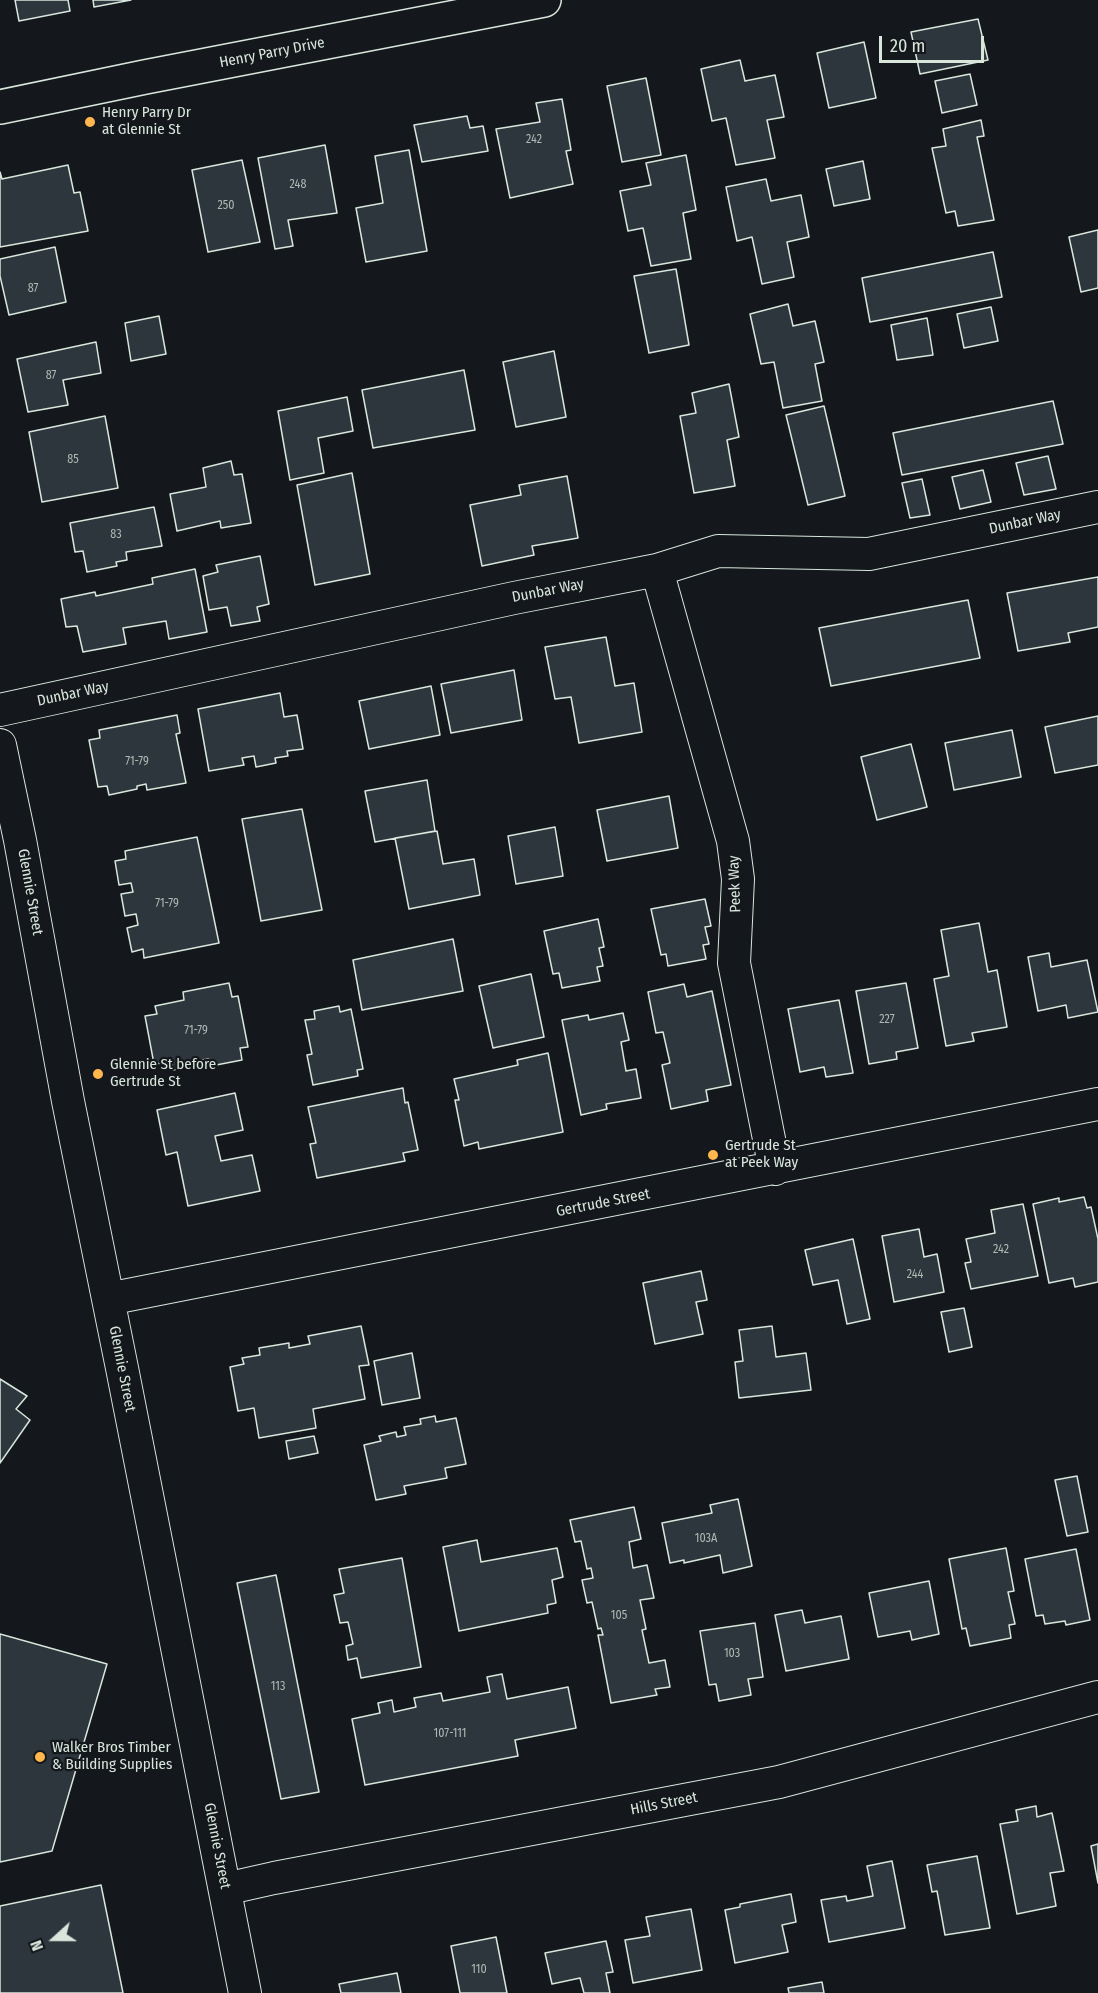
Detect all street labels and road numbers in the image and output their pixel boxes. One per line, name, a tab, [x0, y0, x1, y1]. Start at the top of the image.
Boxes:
street label: Henry Parry Drive	[218, 34, 326, 72]
street label: Dunbar Way	[987, 506, 1063, 538]
street label: Dunbar Way	[510, 575, 586, 607]
street label: Dunbar Way	[35, 678, 111, 710]
street label: Glennie Street	[14, 847, 46, 937]
street label: Peek Way	[725, 855, 745, 913]
street label: Gertrude Street	[555, 1185, 651, 1221]
street label: Glennie Street	[105, 1324, 139, 1414]
street label: Hills Street	[629, 1789, 699, 1819]
street label: Glennie Street	[200, 1801, 234, 1891]

